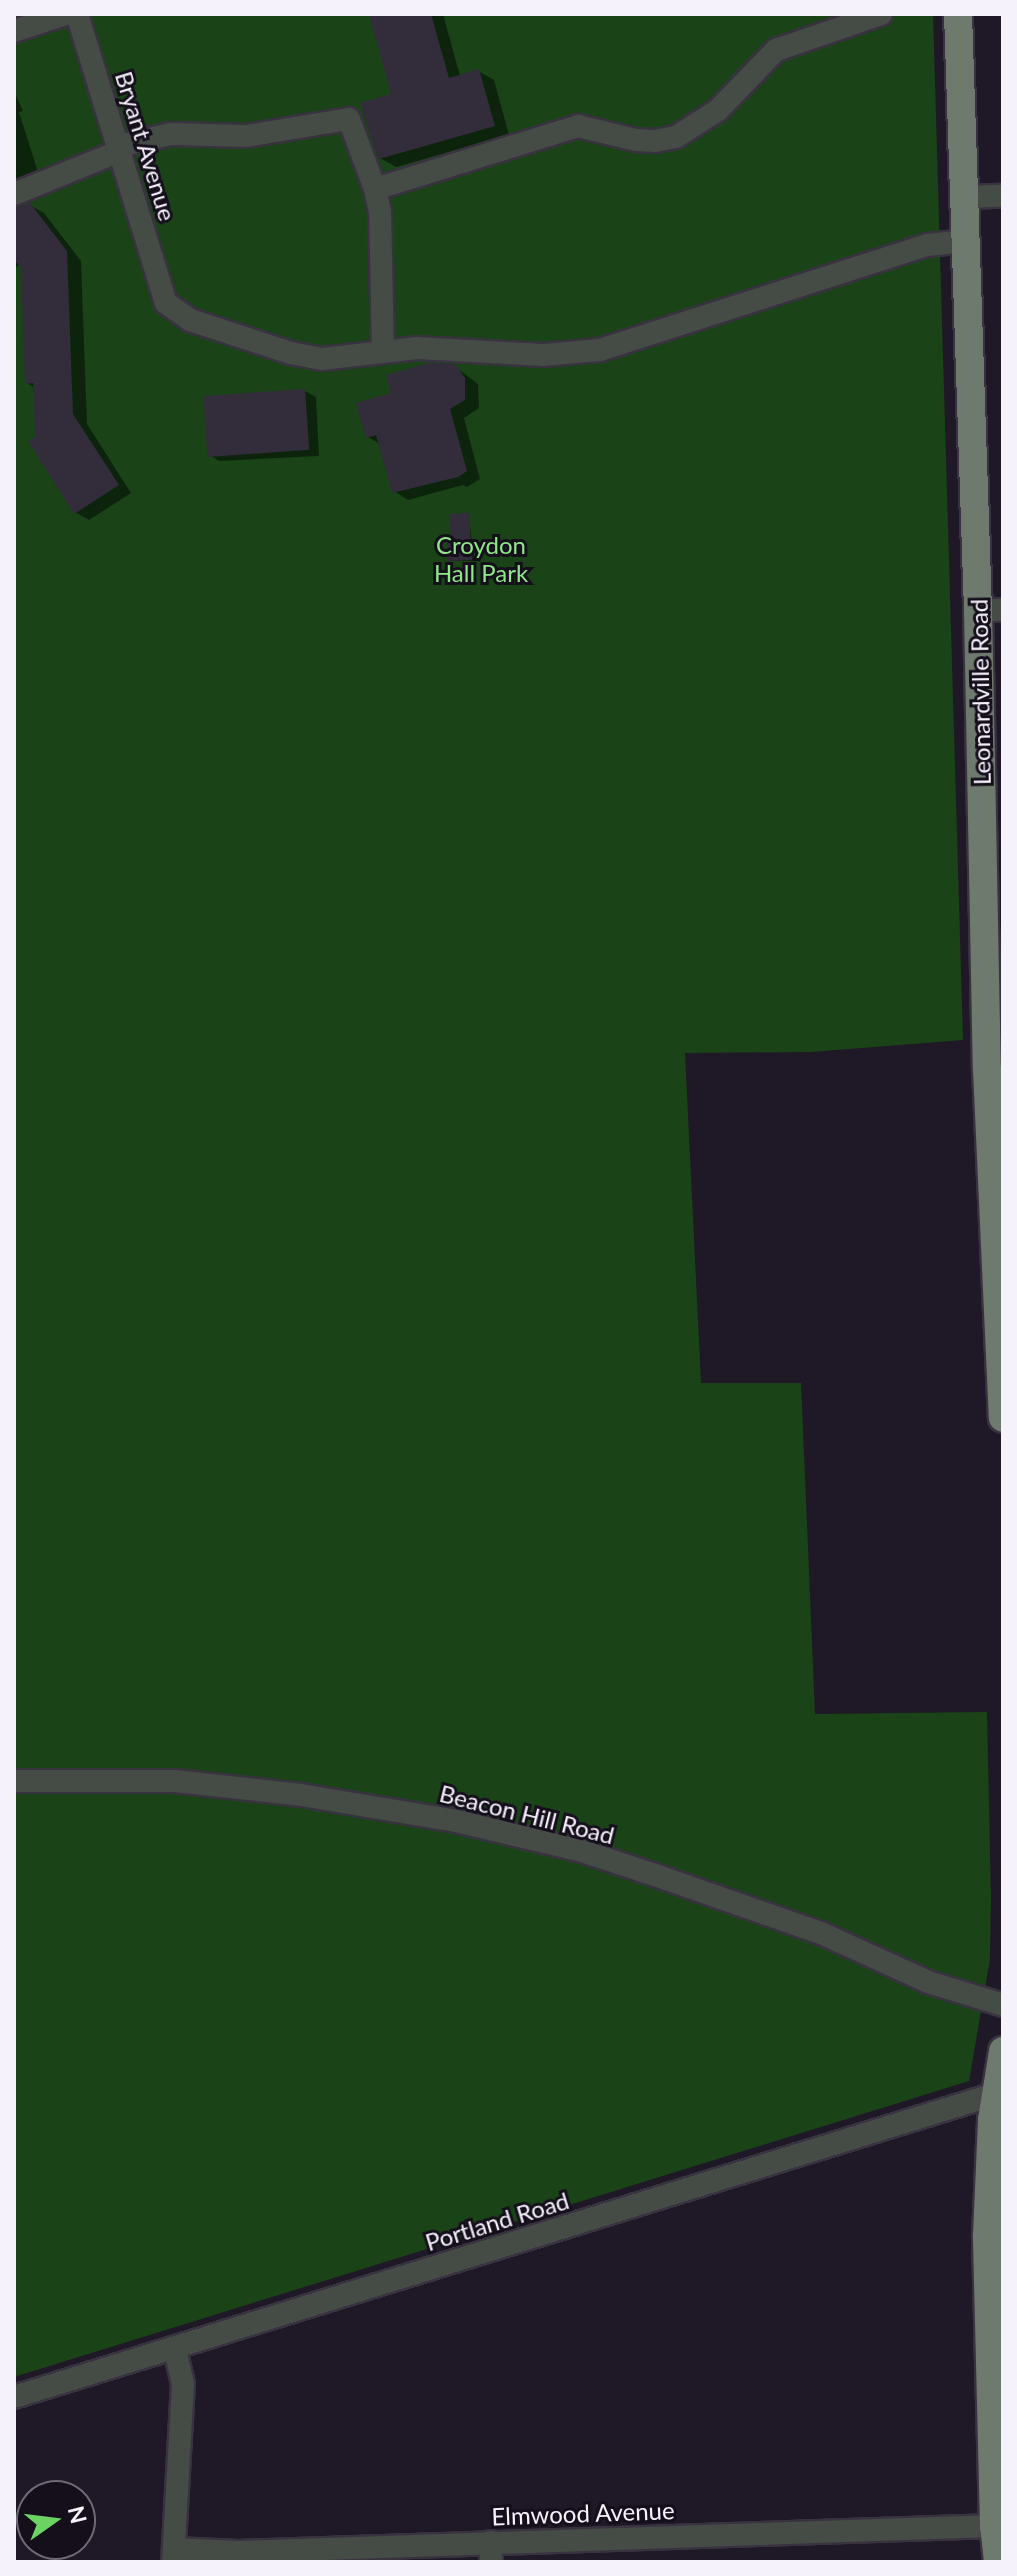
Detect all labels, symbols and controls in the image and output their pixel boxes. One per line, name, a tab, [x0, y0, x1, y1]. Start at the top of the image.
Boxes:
street label: Bryant Avenue	[110, 67, 182, 225]
park label: Croydon Hall Park	[434, 531, 528, 587]
street label: Leonardville Road	[964, 599, 996, 785]
street label: Beacon Hill Road	[437, 1778, 617, 1850]
street label: Portland Road	[422, 2186, 572, 2256]
north arrow	[16, 2480, 96, 2560]
street label: Elmwood Avenue	[491, 2495, 675, 2531]
text: N	[63, 2503, 93, 2526]

